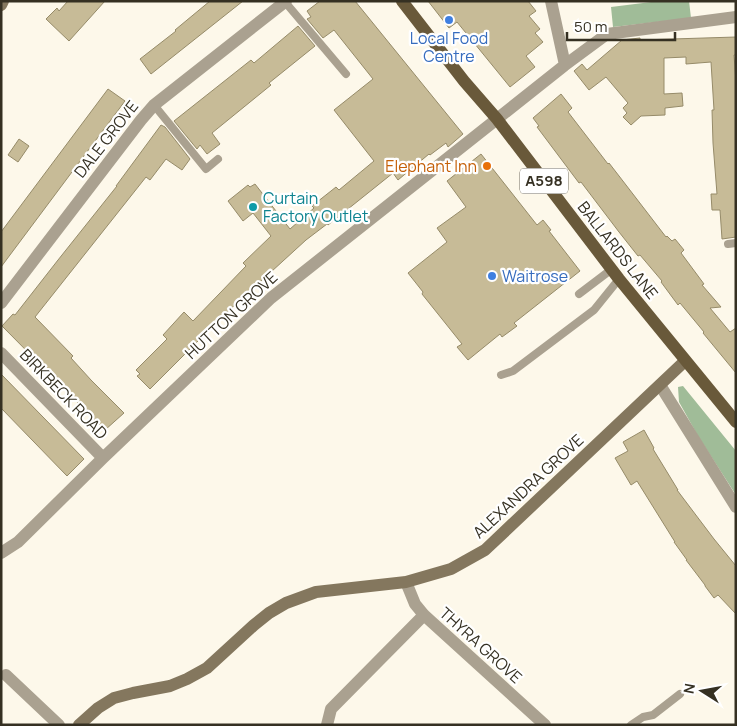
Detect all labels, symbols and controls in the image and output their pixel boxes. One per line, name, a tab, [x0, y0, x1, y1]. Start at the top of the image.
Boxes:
scale bar	[567, 10, 674, 42]
marker: Local Food Centre	[443, 14, 455, 26]
text: 50 m	[574, 16, 608, 37]
place label: Local Food Centre	[410, 27, 488, 67]
street label: DALE GROVE	[69, 96, 143, 182]
place label: Elephant Inn	[385, 155, 477, 177]
marker: Elephant Inn	[481, 160, 493, 172]
road number: A598	[520, 168, 568, 194]
place label: Curtain Factory Outlet	[263, 187, 368, 227]
street label: BALLARDS LANE	[573, 196, 663, 304]
marker: Curtain Factory Outlet	[247, 201, 259, 213]
place label: Waitrose	[502, 265, 568, 287]
street label: HUTTON GROVE	[180, 266, 282, 364]
marker: Waitrose	[486, 270, 498, 282]
street label: BIRKBECK ROAD	[15, 344, 113, 444]
street label: ALEXANDRA GROVE	[468, 429, 588, 543]
street label: THYRA GROVE	[435, 602, 527, 688]
north arrow	[677, 666, 727, 716]
text: N	[678, 682, 699, 695]

